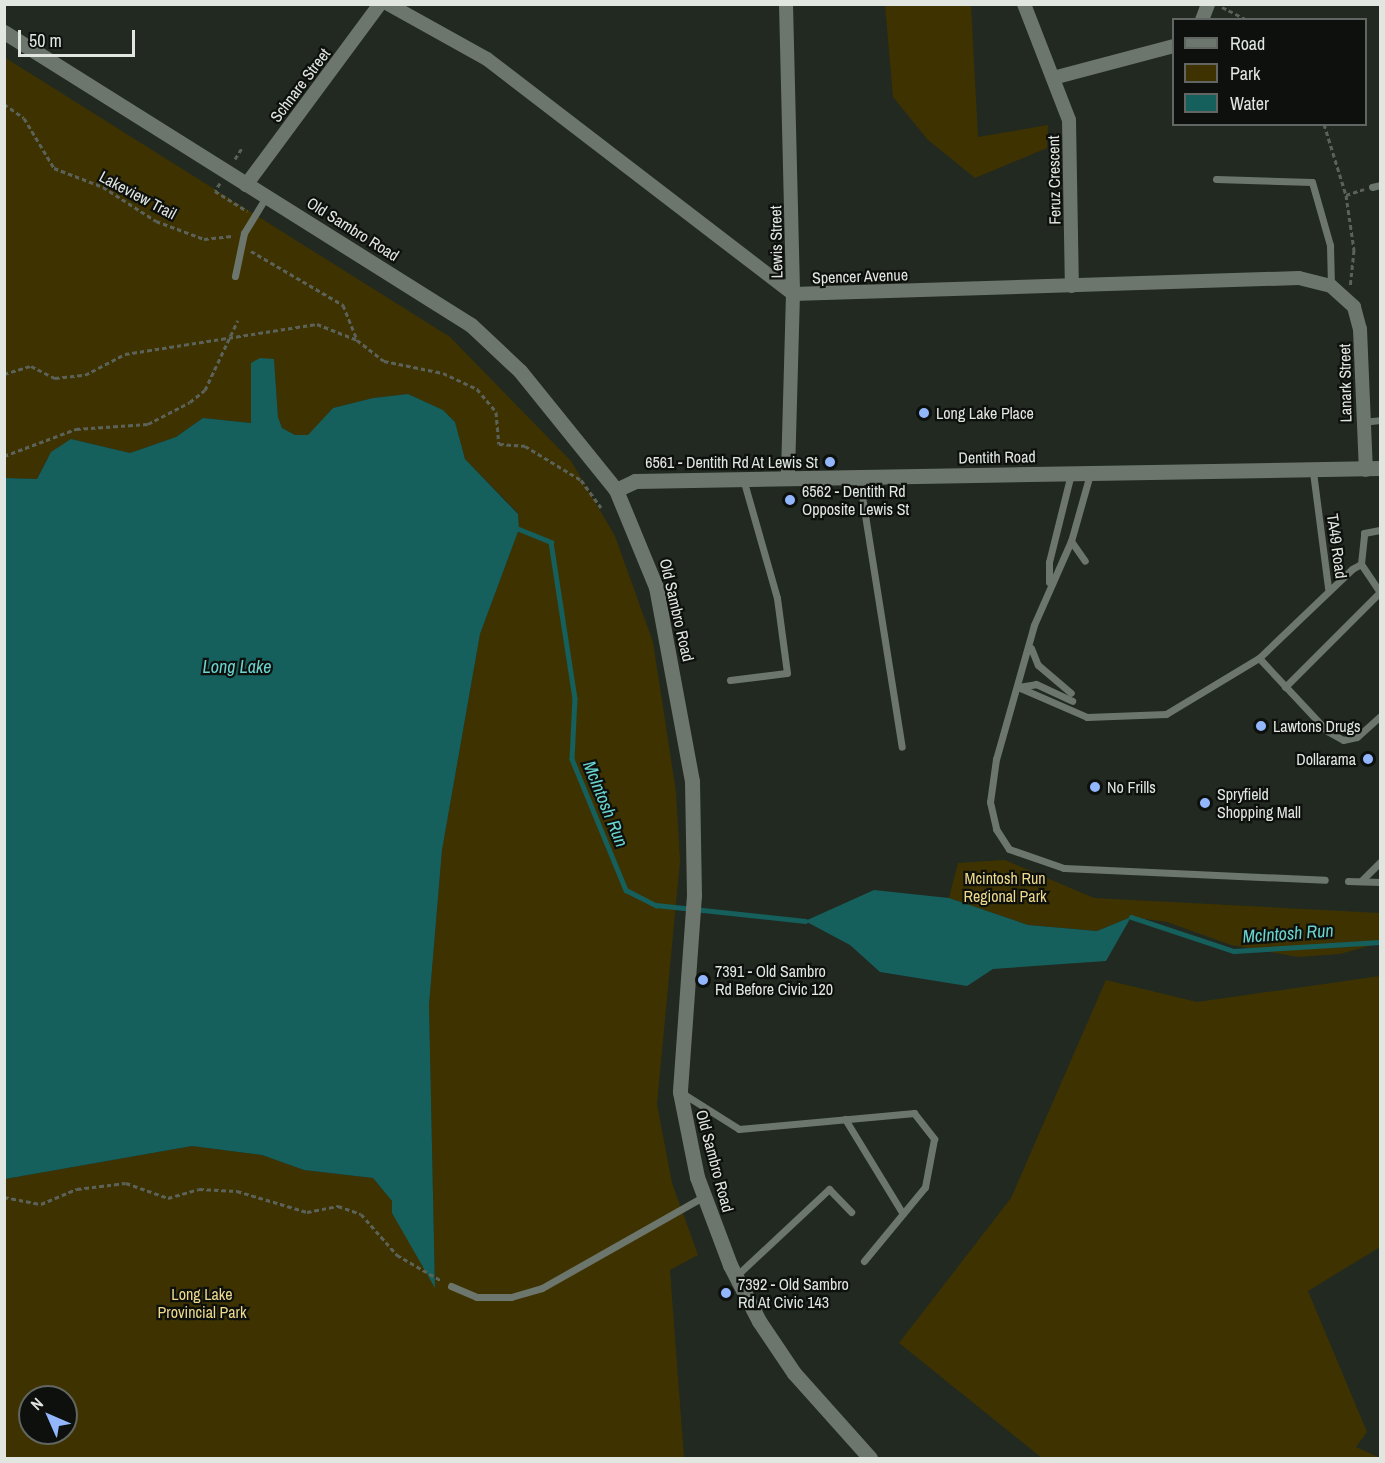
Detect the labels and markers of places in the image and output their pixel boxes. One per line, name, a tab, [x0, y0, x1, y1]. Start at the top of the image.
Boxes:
place label: Long Lake Place	[936, 403, 1034, 423]
marker: Long Lake Place	[917, 406, 931, 420]
place label: 6561 - Dentith Rd At Lewis St	[644, 452, 818, 472]
marker: 6561 - Dentith Rd At Lewis St	[823, 455, 837, 469]
place label: 6562 - Dentith Rd Opposite Lewis St	[802, 481, 909, 519]
marker: 6562 - Dentith Rd Opposite Lewis St	[783, 493, 797, 507]
place label: Lawtons Drugs	[1273, 716, 1361, 736]
marker: Lawtons Drugs	[1254, 719, 1268, 733]
place label: Dollarama	[1296, 749, 1356, 769]
marker: Dollarama	[1361, 752, 1375, 766]
place label: No Frills	[1107, 777, 1156, 797]
marker: No Frills	[1088, 780, 1102, 794]
place label: Spryfield Shopping Mall	[1217, 784, 1301, 822]
marker: Spryfield Shopping Mall	[1198, 796, 1212, 810]
place label: 7391 - Old Sambro Rd Before Civic 120	[715, 961, 833, 999]
marker: 7391 - Old Sambro Rd Before Civic 120	[696, 973, 710, 987]
place label: 7392 - Old Sambro Rd At Civic 143	[738, 1274, 849, 1312]
marker: 7392 - Old Sambro Rd At Civic 143	[719, 1286, 733, 1300]

